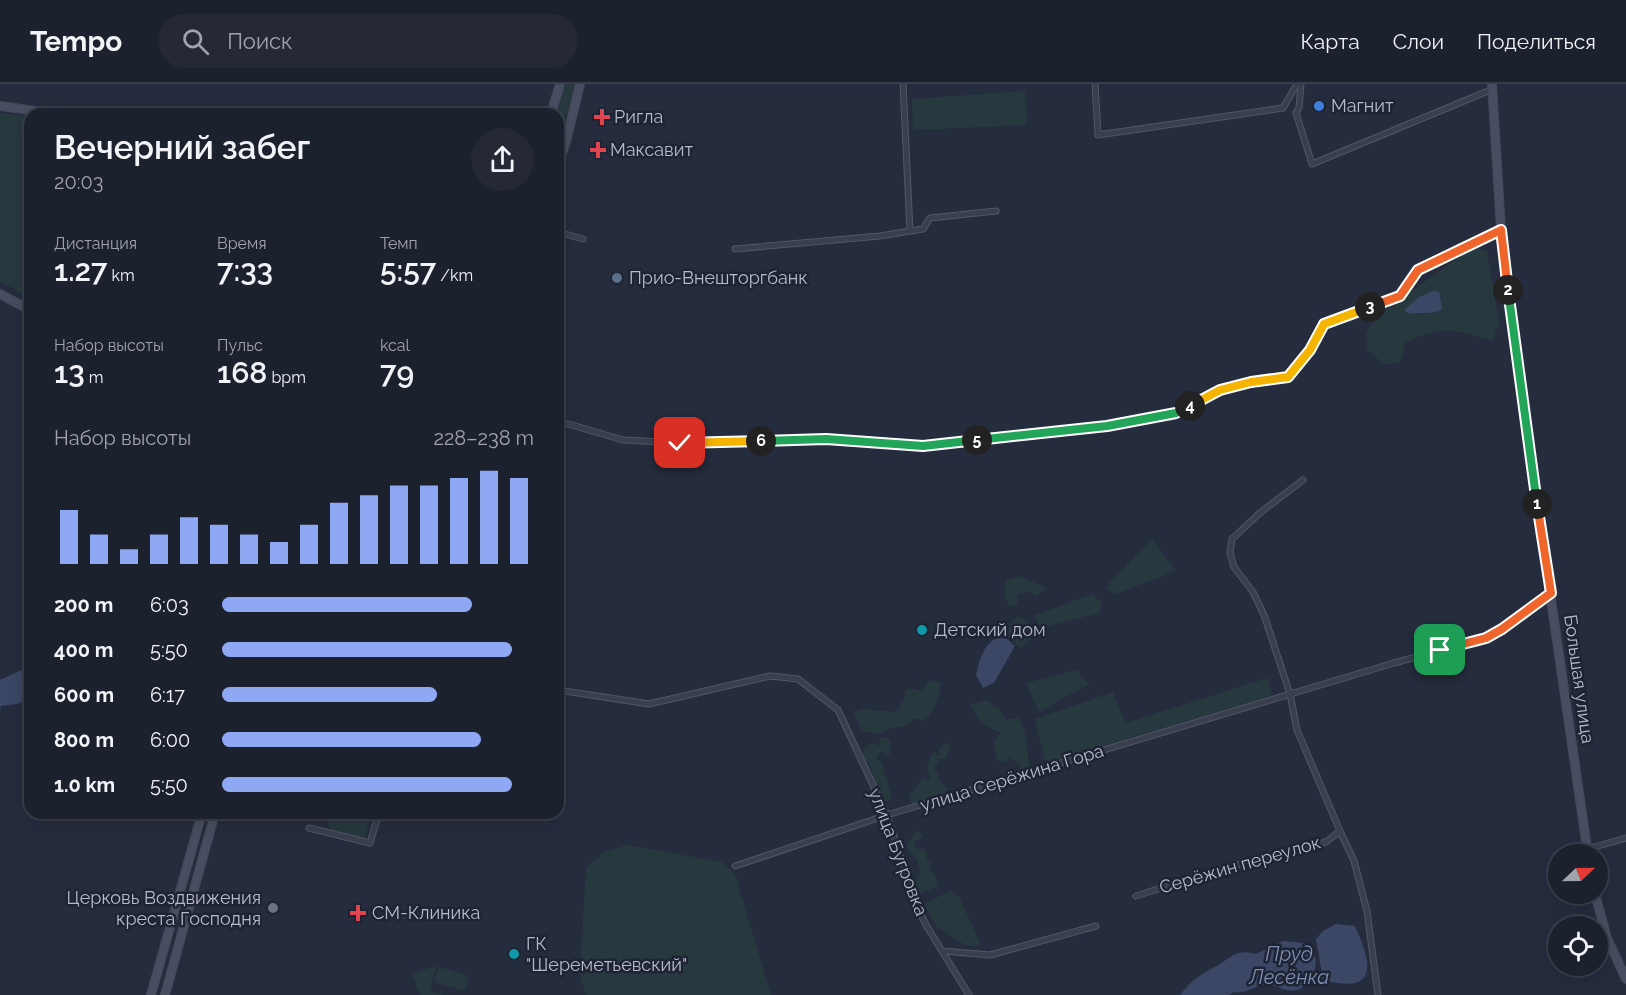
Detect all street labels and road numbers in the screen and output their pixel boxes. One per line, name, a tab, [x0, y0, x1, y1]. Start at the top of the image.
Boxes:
street label: Большая улица	[1560, 613, 1599, 745]
street label: улица Серёжина Гора	[918, 740, 1106, 815]
street label: улица Бугровка	[864, 785, 932, 919]
street label: Серёжин переулок	[1157, 831, 1323, 898]

